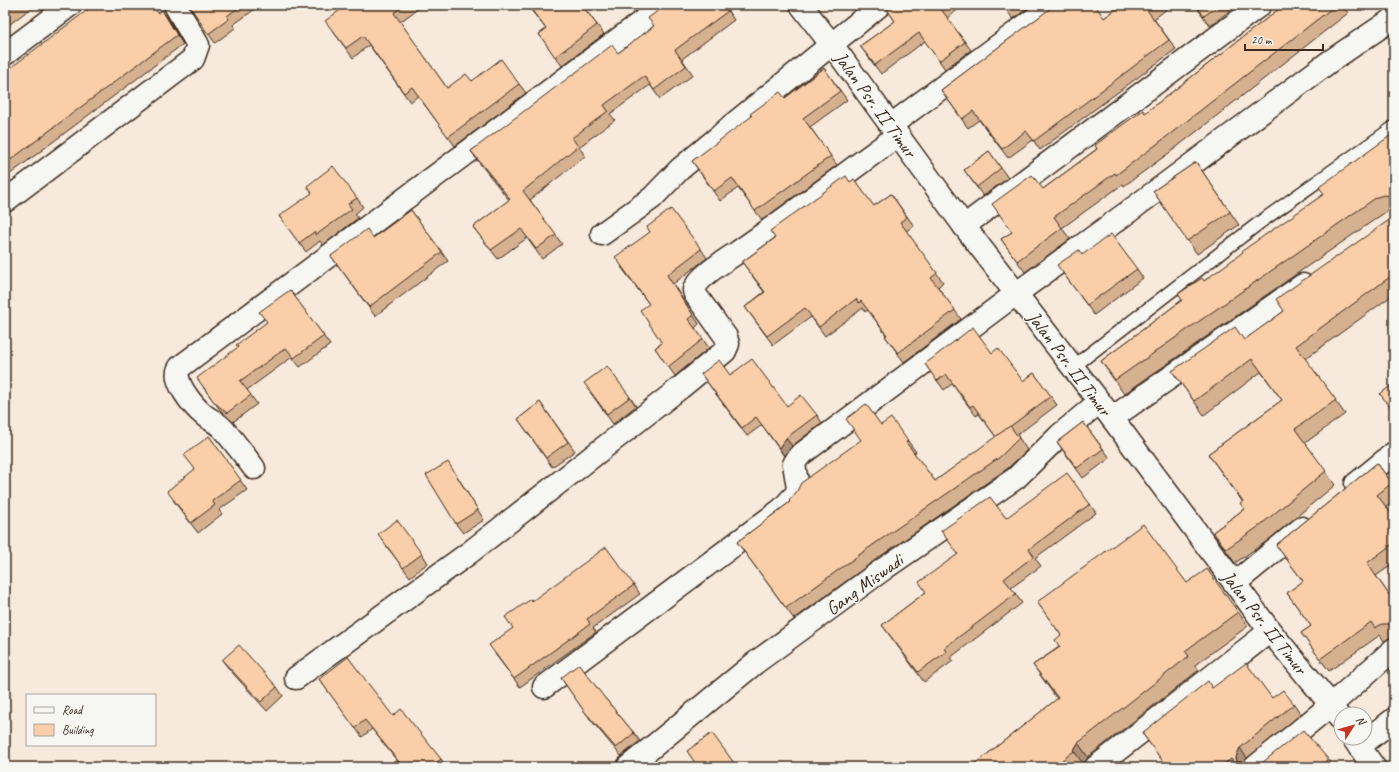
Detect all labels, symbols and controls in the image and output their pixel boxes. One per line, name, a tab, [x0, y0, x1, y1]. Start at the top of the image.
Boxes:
scale bar	[1245, 26, 1323, 52]
text: 20 m	[1251, 32, 1273, 48]
street label: Jalan Psr. II Timur	[828, 46, 922, 163]
street label: Jalan Psr. II Timur	[1021, 306, 1117, 422]
street label: Gang Miswadi	[821, 547, 910, 621]
street label: Jalan Psr. II Timur	[1216, 565, 1313, 680]
legend	[26, 694, 156, 746]
text: Road	[62, 702, 84, 718]
north arrow	[1333, 706, 1373, 746]
text: N	[1353, 713, 1370, 729]
text: Building	[62, 722, 94, 738]

